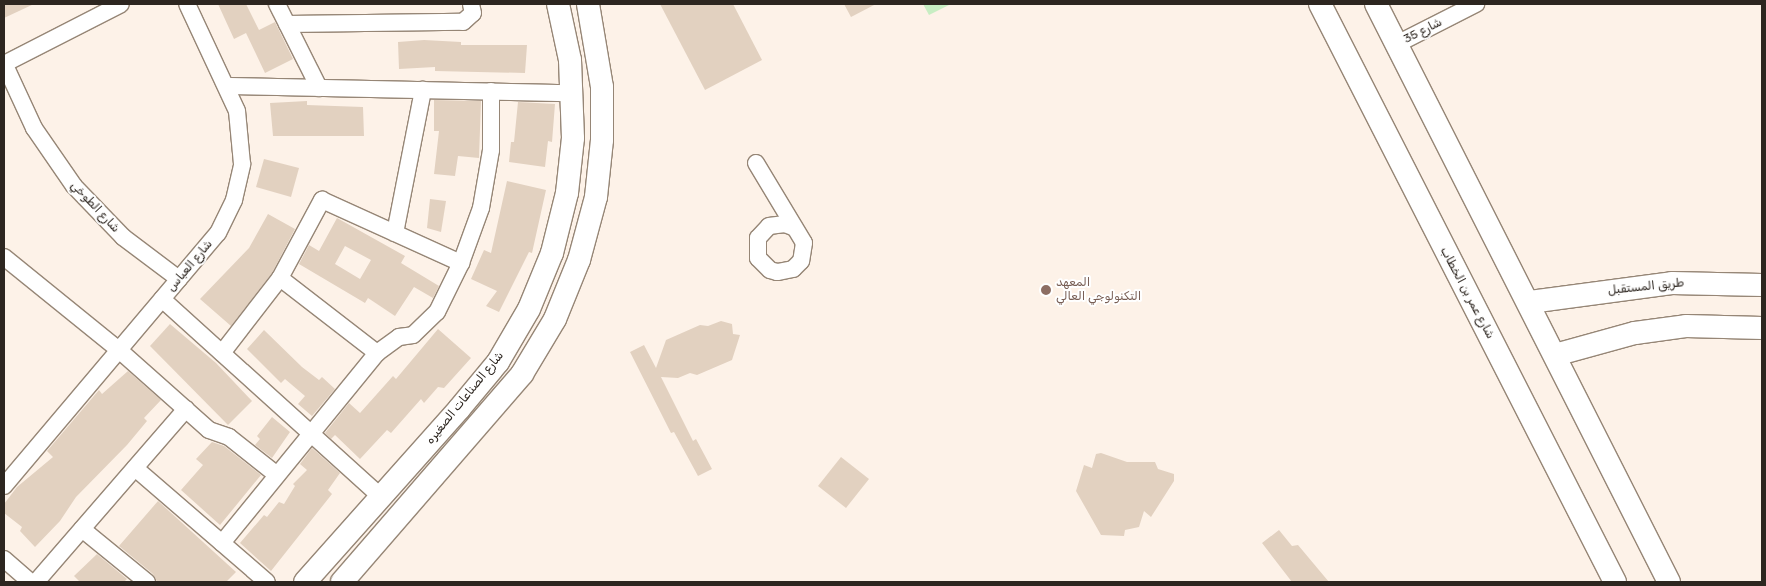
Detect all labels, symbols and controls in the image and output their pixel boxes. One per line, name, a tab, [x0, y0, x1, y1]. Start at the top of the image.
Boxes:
street label: شارع 35	[1401, 15, 1445, 47]
street label: شارع الطوخي	[68, 178, 122, 236]
street label: شارع العباس	[164, 237, 216, 295]
street label: شارع عمر بن الخطاب	[1437, 245, 1497, 341]
place label: المعهد التكنولوجي العالي	[1056, 276, 1141, 304]
street label: طريق المستقبل	[1607, 276, 1685, 298]
marker: المعهد التكنولوجي العالي	[1040, 284, 1052, 296]
street label: شارع الصناعات الصغيره	[423, 349, 507, 447]

